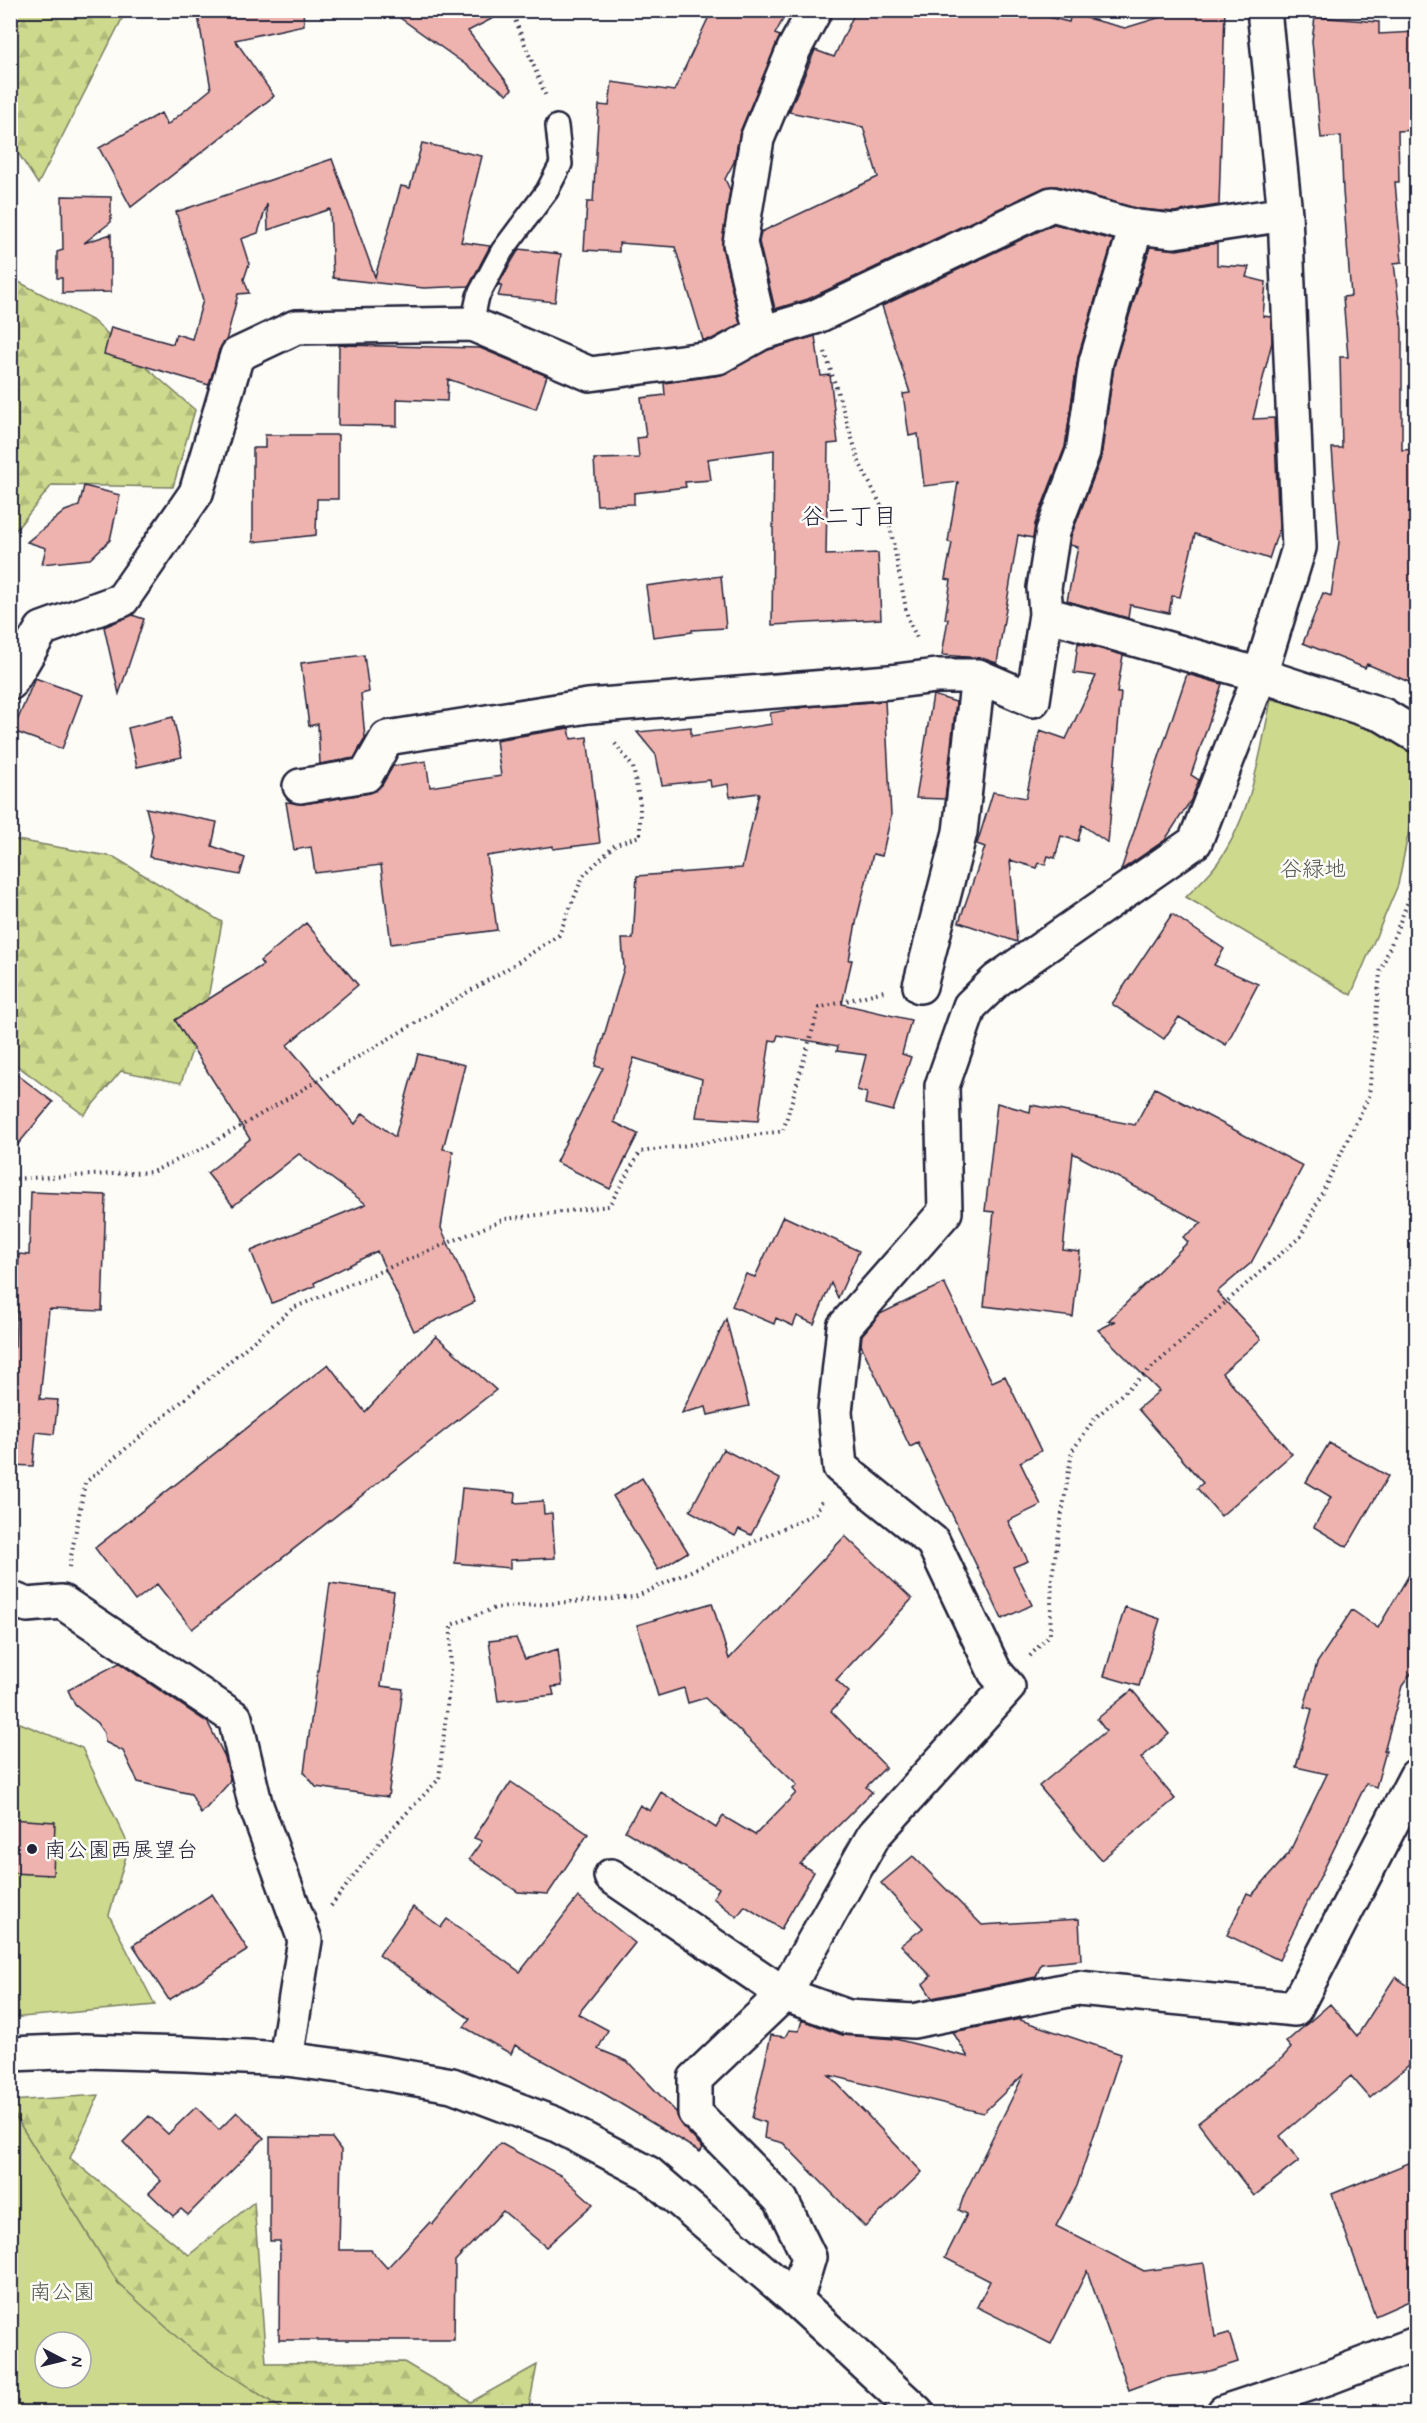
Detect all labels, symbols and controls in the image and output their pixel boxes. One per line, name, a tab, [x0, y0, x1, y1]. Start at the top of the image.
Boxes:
district label: 谷二丁目	[801, 502, 897, 533]
park label: 谷緑地	[1280, 856, 1346, 884]
place label: 南公園西展望台	[44, 1837, 198, 1865]
marker: 南公園西展望台	[25, 1842, 39, 1856]
park label: 南公園	[29, 2279, 95, 2307]
north arrow	[33, 2330, 93, 2390]
text: N	[65, 2355, 87, 2368]

